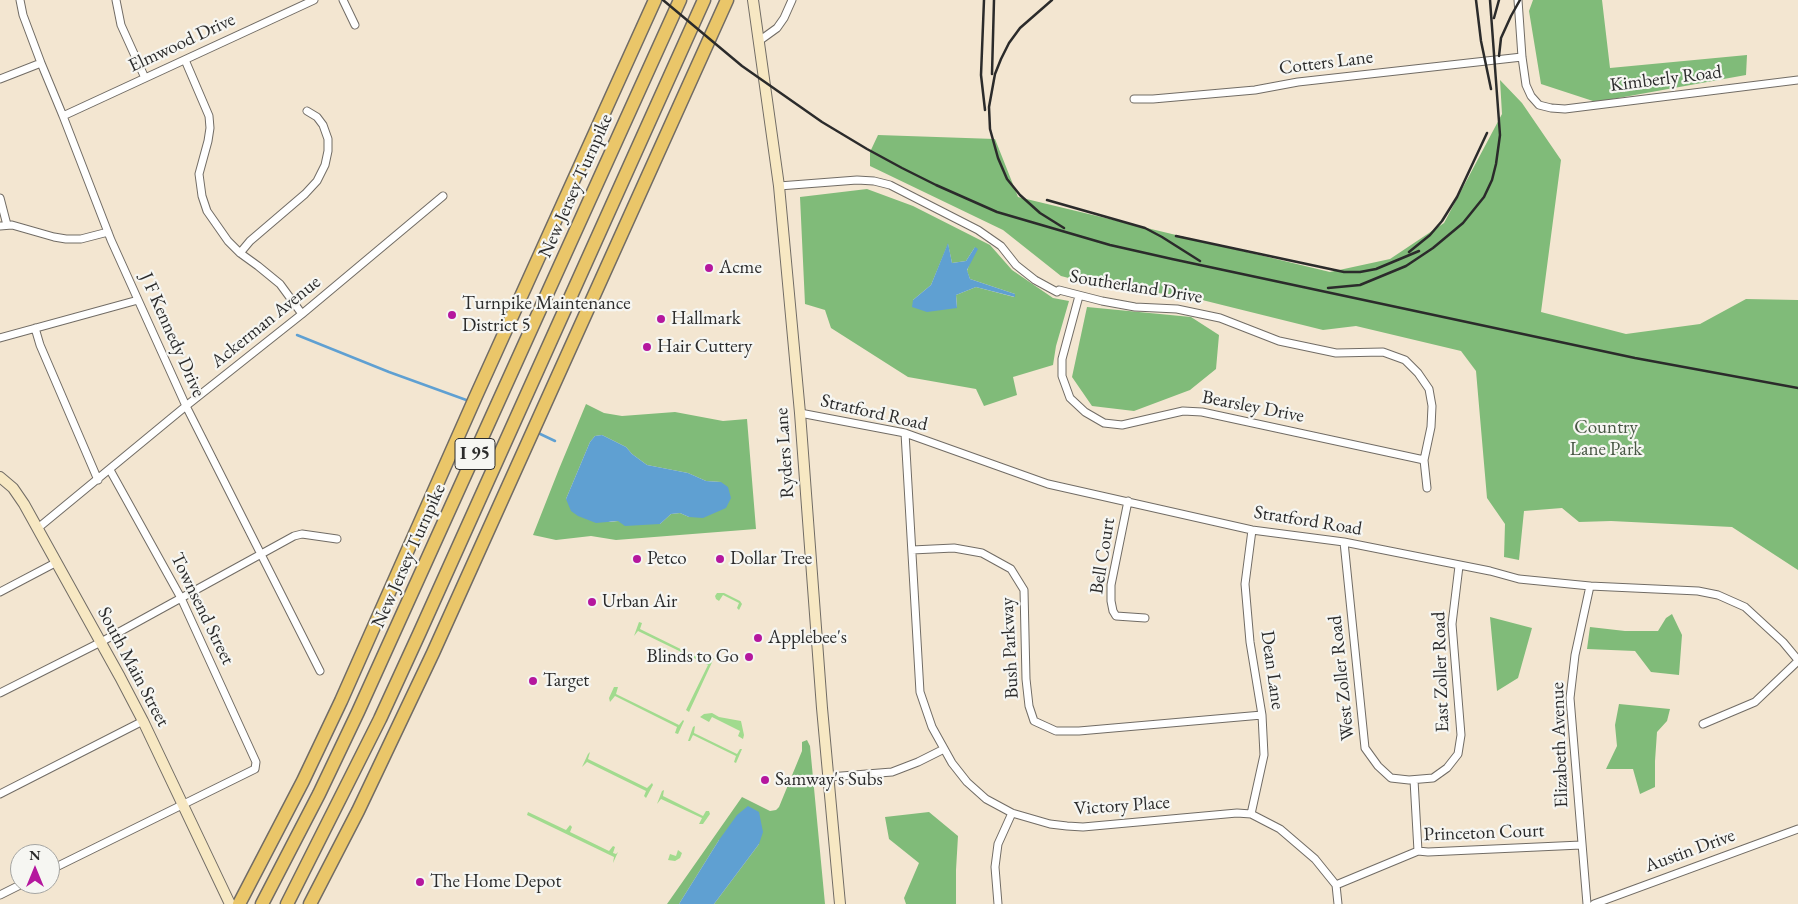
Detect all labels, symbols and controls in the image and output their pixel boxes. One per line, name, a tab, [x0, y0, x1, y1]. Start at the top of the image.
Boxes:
street label: Elmwood Drive	[125, 8, 239, 78]
street label: Cotters Lane	[1278, 46, 1374, 80]
street label: Kimberly Road	[1609, 61, 1723, 97]
street label: New Jersey Turnpike	[534, 111, 618, 261]
place label: Acme	[719, 257, 762, 279]
marker: Acme	[703, 262, 715, 274]
street label: Southerland Drive	[1068, 265, 1204, 309]
street label: J F Kennedy Drive	[134, 269, 210, 401]
street label: Ackerman Avenue	[207, 271, 325, 373]
place label: Turnpike Maintenance District 5	[462, 293, 631, 337]
place label: Hallmark	[671, 308, 741, 330]
marker: Turnpike Maintenance District 5	[446, 309, 458, 321]
marker: Hallmark	[655, 313, 667, 325]
place label: Hair Cuttery	[657, 336, 752, 358]
marker: Hair Cuttery	[641, 341, 653, 353]
street label: Bearsley Drive	[1200, 386, 1306, 428]
street label: Stratford Road	[818, 390, 930, 436]
street label: Ryders Lane	[770, 407, 800, 499]
park label: Country Lane Park	[1570, 417, 1642, 461]
road number: I 95	[455, 438, 495, 469]
street label: New Jersey Turnpike	[367, 481, 451, 631]
street label: Stratford Road	[1252, 501, 1364, 541]
street label: Bell Court	[1086, 516, 1120, 596]
place label: Petco	[647, 548, 687, 570]
place label: Dollar Tree	[730, 548, 812, 570]
street label: Townsend Street	[165, 549, 239, 669]
marker: Petco	[631, 553, 643, 565]
marker: Dollar Tree	[714, 553, 726, 565]
place label: Urban Air	[602, 591, 677, 613]
marker: Urban Air	[586, 596, 598, 608]
street label: Bush Parkway	[996, 597, 1024, 699]
street label: South Main Street	[92, 603, 174, 731]
street label: East Zoller Road	[1427, 611, 1455, 733]
street label: West Zoller Road	[1324, 614, 1360, 742]
place label: Applebee's	[768, 627, 847, 649]
street label: Dean Lane	[1255, 629, 1289, 711]
marker: Applebee's	[752, 632, 764, 644]
place label: Blinds to Go	[647, 646, 739, 668]
marker: Blinds to Go	[743, 651, 755, 663]
place label: Target	[543, 670, 589, 692]
marker: Target	[527, 675, 539, 687]
street label: Elizabeth Avenue	[1546, 682, 1574, 808]
place label: Samway's Subs	[775, 769, 883, 791]
marker: Samway's Subs	[759, 774, 771, 786]
street label: Victory Place	[1073, 791, 1171, 821]
street label: Princeton Court	[1423, 820, 1545, 846]
street label: Austin Drive	[1642, 824, 1738, 878]
north arrow	[10, 844, 60, 894]
text: N	[29, 846, 41, 864]
place label: The Home Depot	[430, 871, 561, 893]
marker: The Home Depot	[414, 876, 426, 888]

